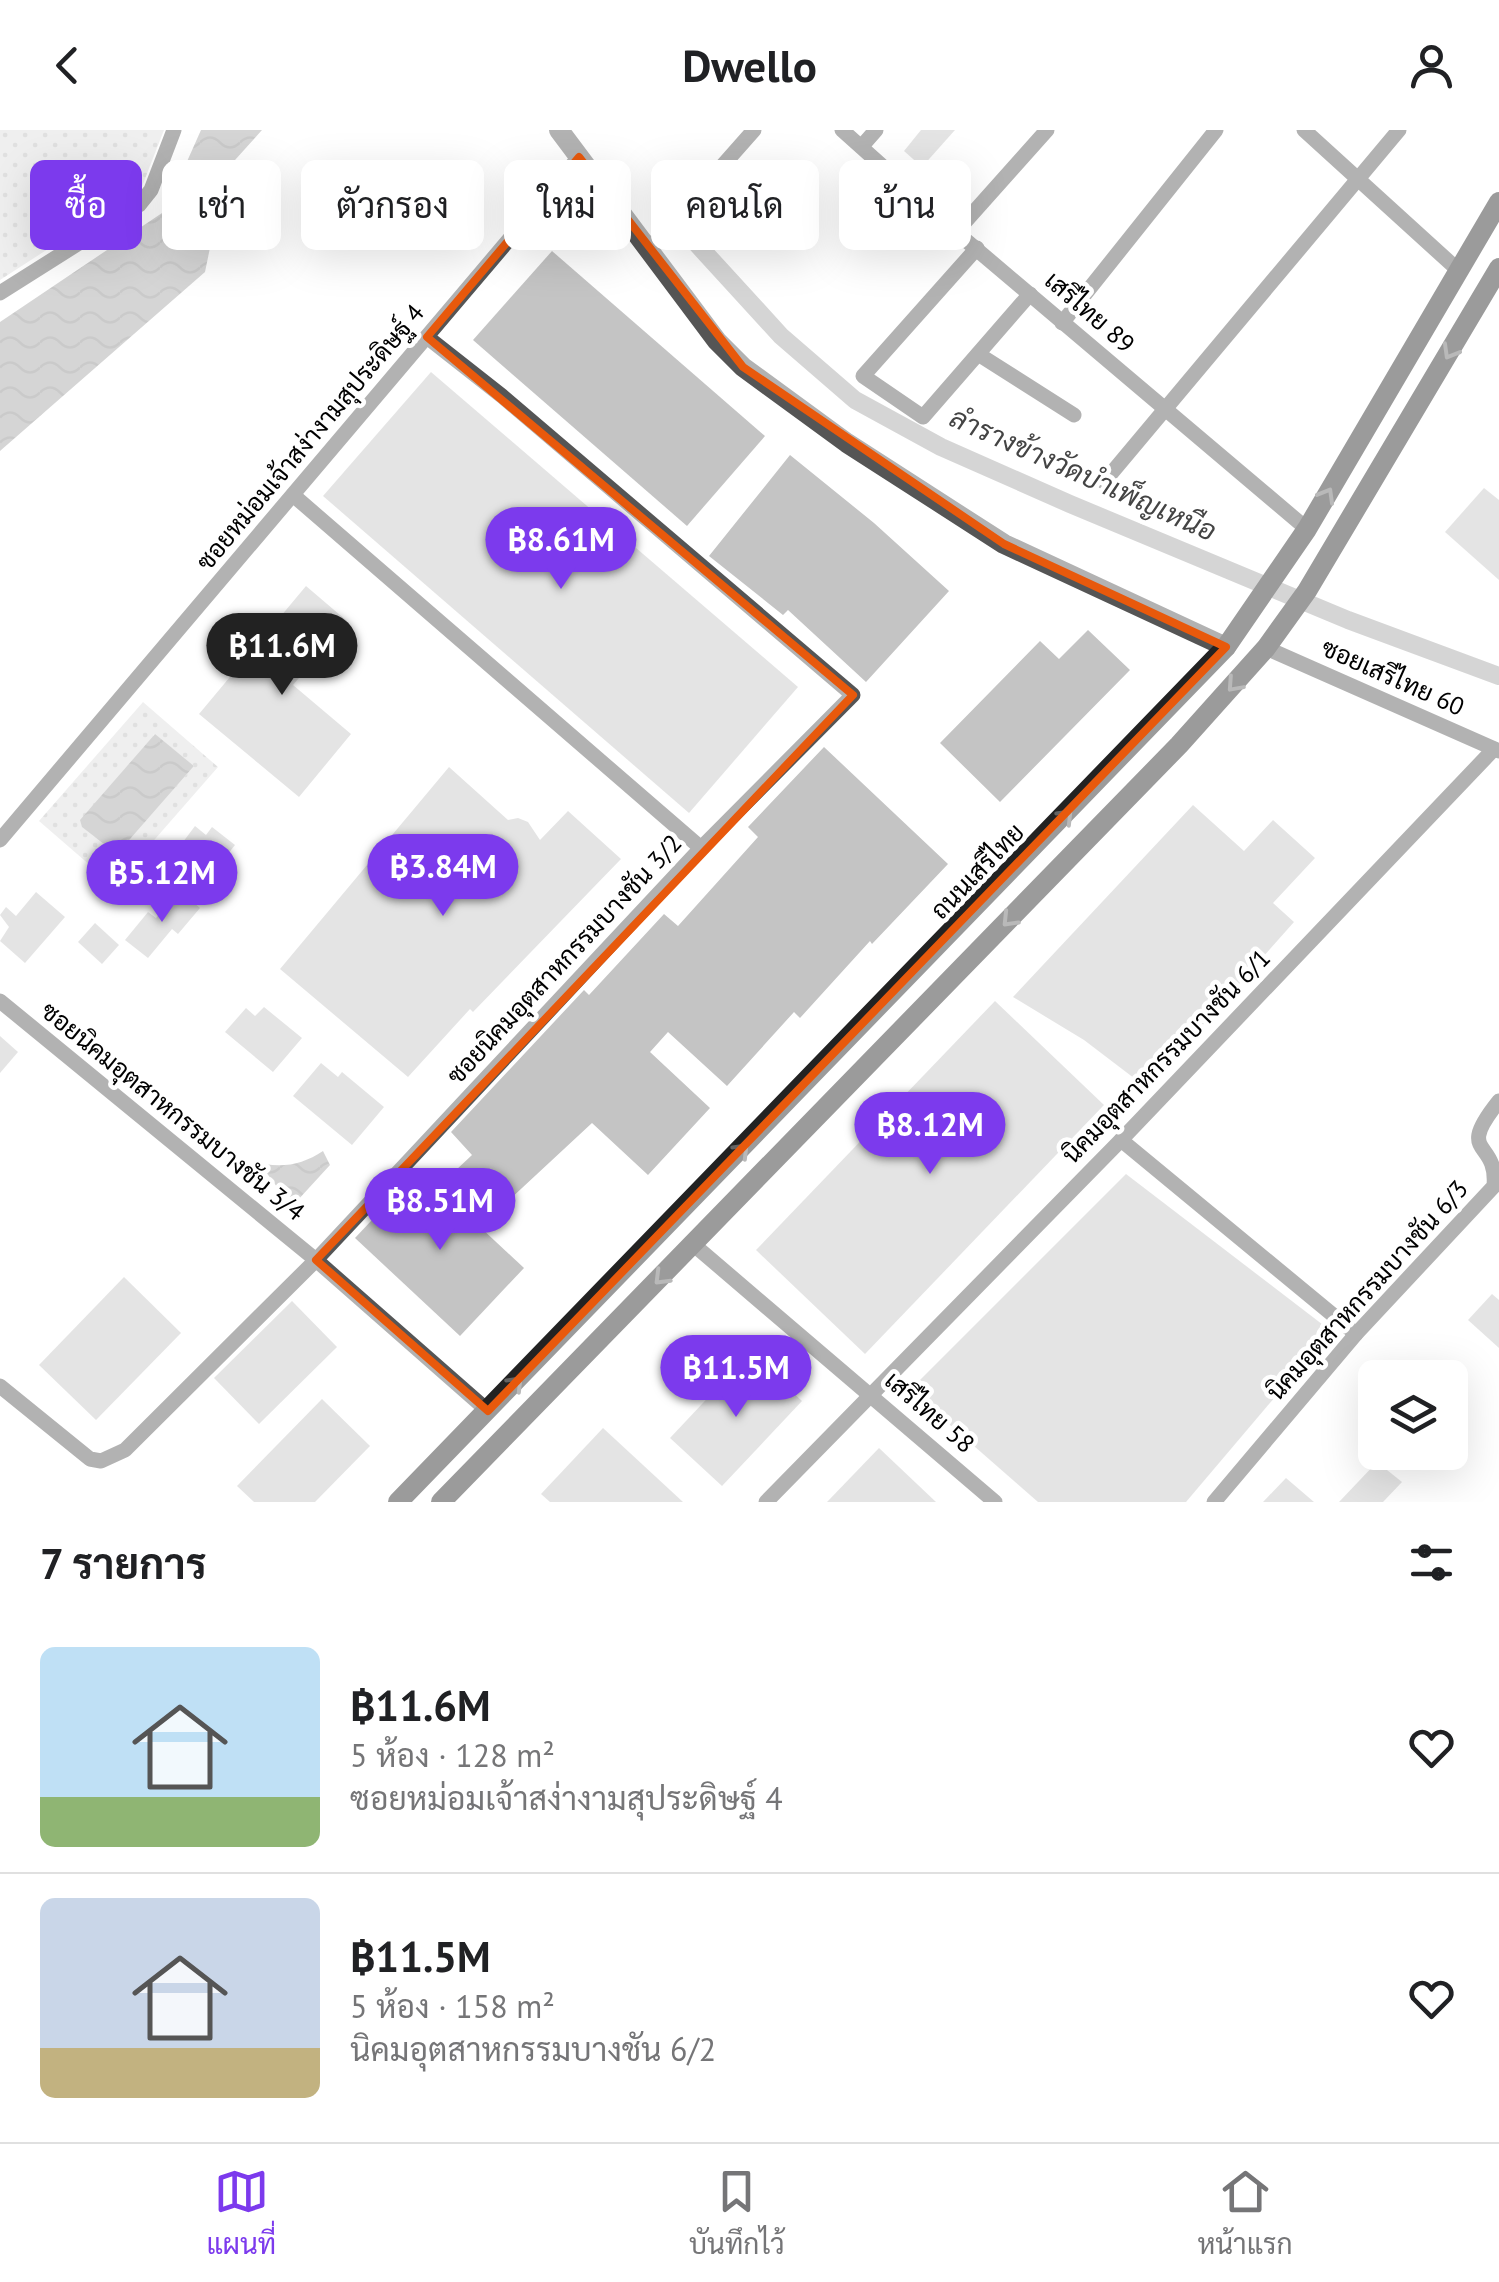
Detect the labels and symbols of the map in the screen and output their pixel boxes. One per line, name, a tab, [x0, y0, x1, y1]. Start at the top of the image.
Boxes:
street label: เสรีไทย 89	[1038, 264, 1142, 360]
street label: ซอยหม่อมเจ้าสง่างามสุประดิษฐ์ 4	[188, 296, 433, 578]
one-way arrow	[1442, 341, 1462, 359]
water label: ลำรางข้างวัดบำเพ็ญเหนือ	[944, 397, 1223, 549]
one-way arrow	[1315, 488, 1334, 506]
pin: ฿8.61M	[480, 507, 642, 592]
pin: ฿11.6M	[201, 613, 363, 698]
street label: ซอยเสรีไทย 60	[1317, 631, 1469, 723]
one-way arrow	[1227, 673, 1245, 692]
one-way arrow	[1054, 809, 1072, 827]
street label: ถนนเสรีไทย	[923, 816, 1031, 926]
street label: ซอยนิคมอุตสาหกรรมบางชัน 3/2	[440, 827, 690, 1092]
pin: ฿3.84M	[362, 834, 524, 919]
pin: ฿5.12M	[81, 840, 243, 925]
one-way arrow	[1003, 908, 1021, 926]
street label: นิคมอุตสาหกรรมบางชัน 6/1	[1055, 942, 1278, 1171]
street label: ซอยนิคมอุตสาหกรรมบางชัน 3/4	[33, 995, 312, 1229]
pin: ฿8.12M	[849, 1092, 1011, 1177]
one-way arrow	[730, 1143, 748, 1161]
pin: ฿8.51M	[359, 1168, 521, 1253]
street label: นิคมอุตสาหกรรมบางชัน 6/3	[1259, 1173, 1476, 1408]
one-way arrow	[654, 1267, 672, 1285]
pin: ฿11.5M	[655, 1335, 817, 1420]
street label: เสรีไทย 58	[878, 1364, 982, 1460]
one-way arrow	[504, 1376, 522, 1394]

